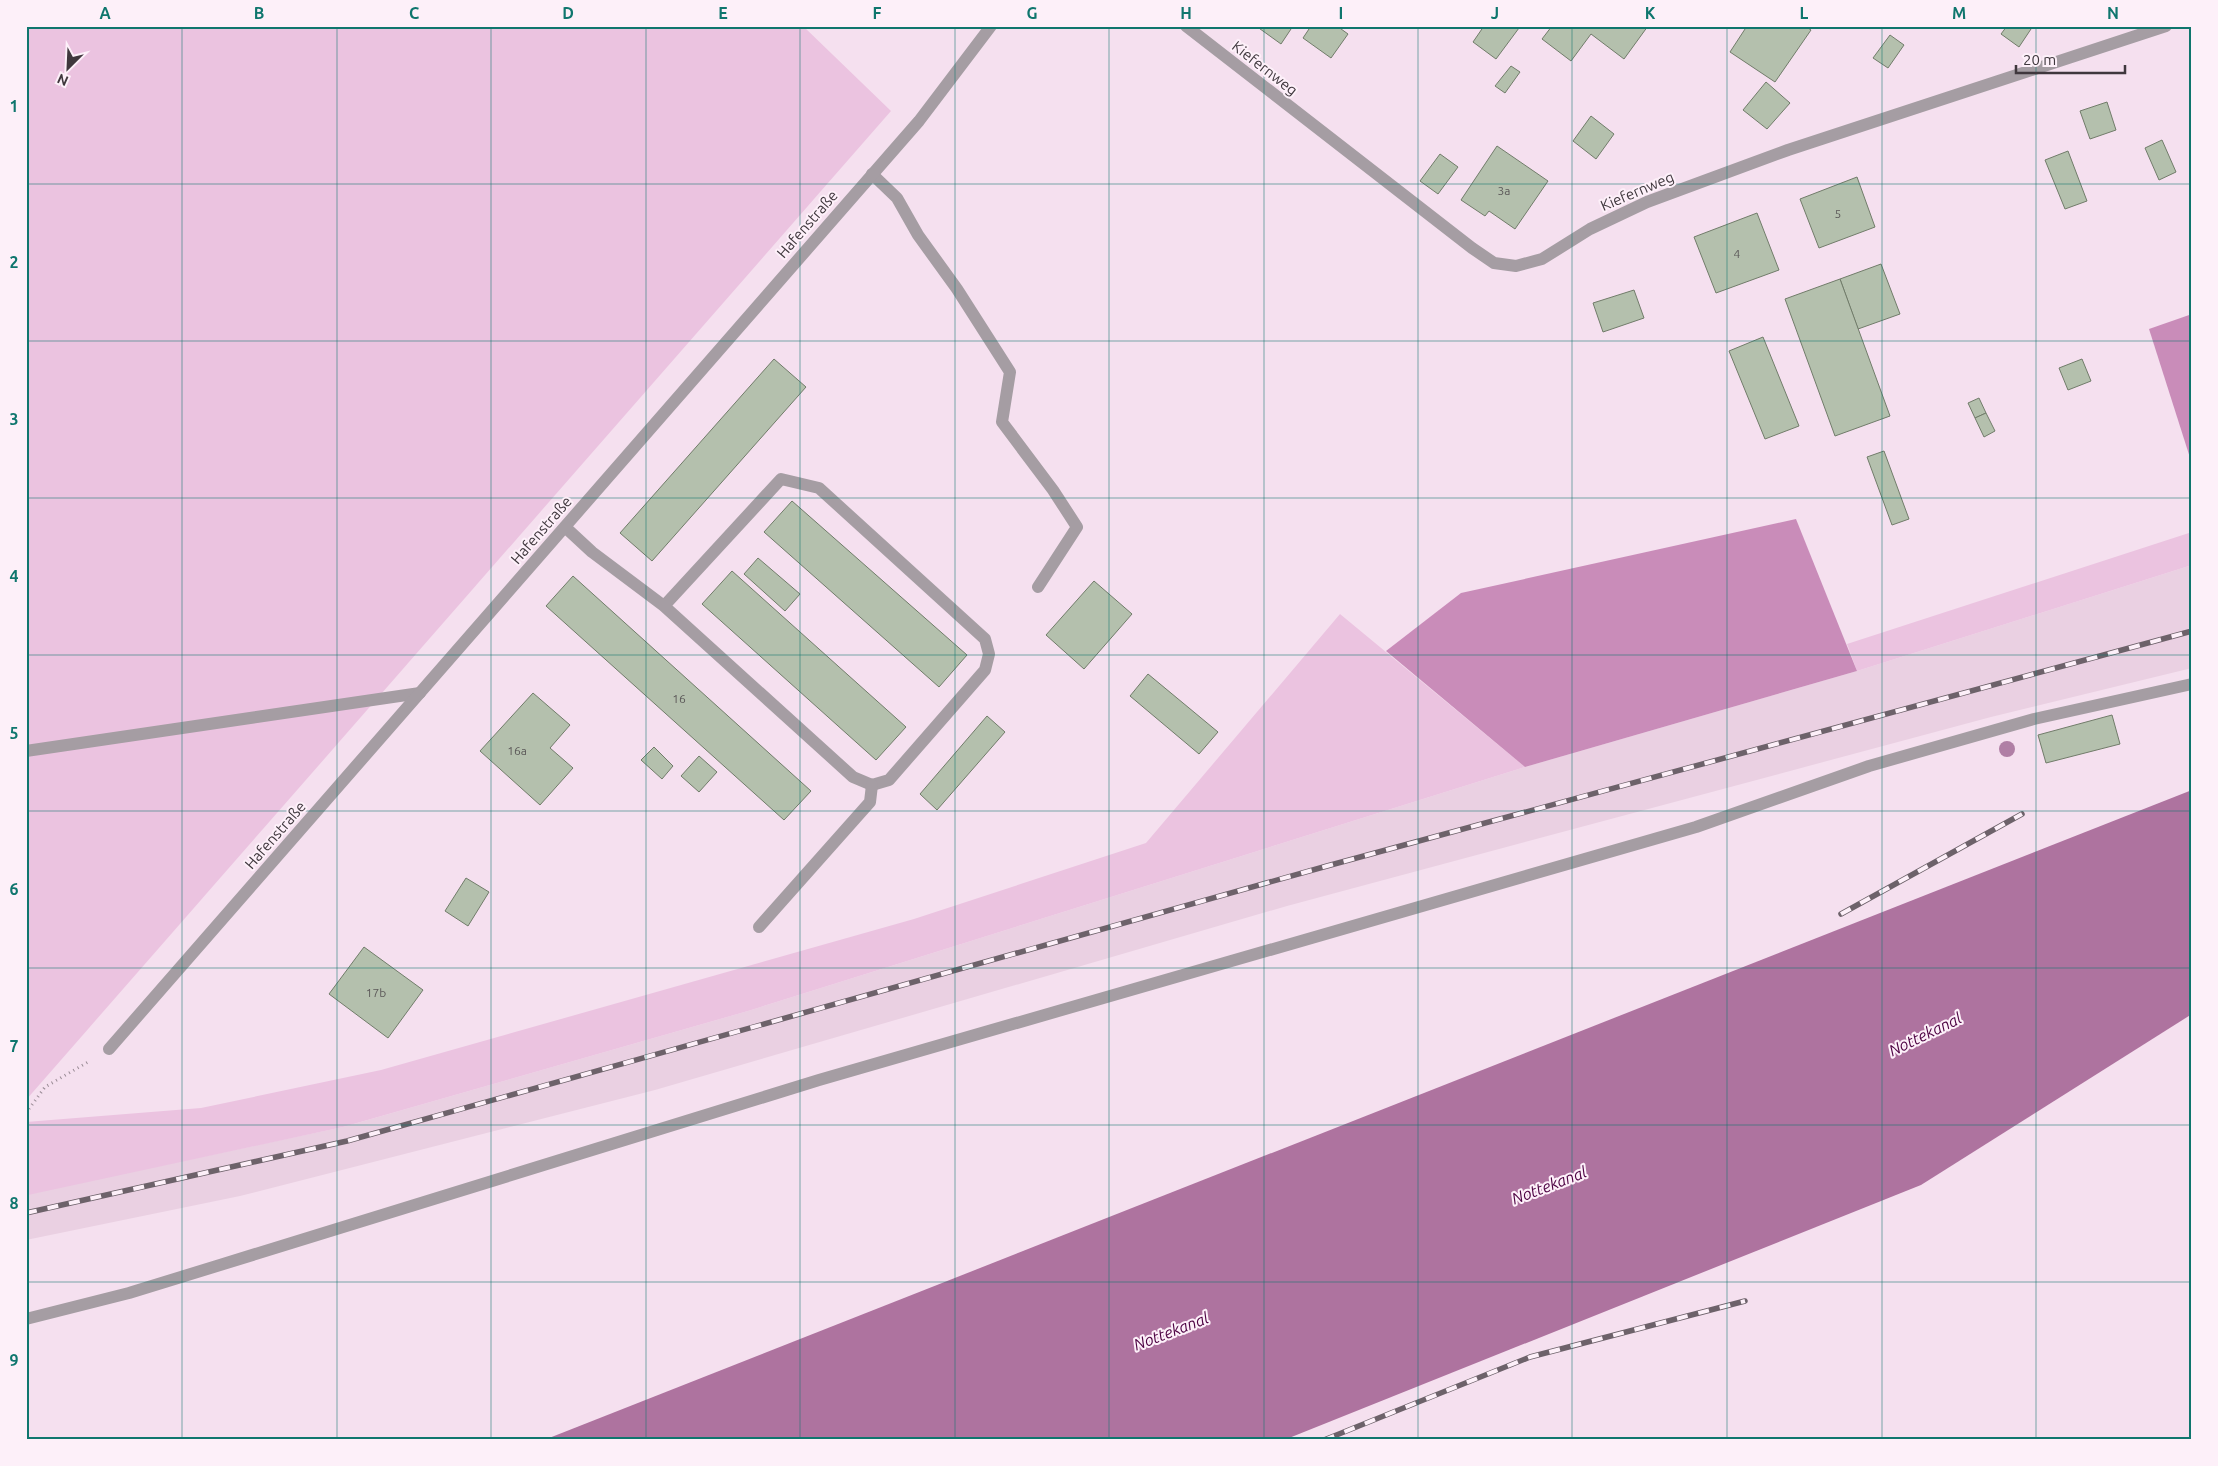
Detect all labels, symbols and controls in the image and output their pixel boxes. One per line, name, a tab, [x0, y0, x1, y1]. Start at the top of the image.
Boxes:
text: A	[99, 4, 111, 22]
text: B	[254, 4, 264, 22]
text: C	[409, 4, 419, 22]
text: D	[562, 4, 574, 22]
text: E	[718, 4, 728, 22]
text: F	[873, 4, 882, 22]
text: G	[1026, 4, 1038, 22]
text: H	[1180, 4, 1192, 22]
text: I	[1339, 4, 1343, 22]
text: J	[1491, 4, 1499, 22]
text: K	[1645, 4, 1656, 22]
text: L	[1800, 4, 1809, 22]
text: M	[1952, 4, 1966, 22]
text: N	[2107, 4, 2119, 22]
street label: Kiefernweg	[1229, 37, 1301, 99]
north arrow	[42, 42, 92, 92]
scale bar	[2016, 42, 2124, 74]
text: 20 m	[2023, 51, 2056, 68]
text: N	[55, 70, 71, 89]
text: 1	[9, 97, 19, 115]
street label: Kiefernweg	[1598, 168, 1676, 214]
house number: 3a	[1498, 184, 1510, 197]
street label: Hafenstraße	[773, 187, 841, 261]
house number: 5	[1835, 207, 1841, 220]
house number: 4	[1734, 247, 1741, 260]
text: 2	[9, 253, 19, 271]
text: 3	[9, 410, 19, 428]
street label: Hafenstraße	[507, 493, 575, 567]
text: 4	[9, 567, 19, 585]
house number: 16	[672, 692, 686, 705]
text: 5	[9, 724, 19, 742]
house number: 16a	[507, 744, 527, 757]
street label: Hafenstraße	[241, 798, 309, 872]
text: 6	[9, 880, 19, 898]
house number: 17b	[366, 986, 386, 999]
water label: Nottekanal	[1886, 1008, 1965, 1059]
text: 7	[9, 1037, 19, 1055]
water label: Nottekanal	[1509, 1162, 1589, 1208]
text: 8	[9, 1194, 19, 1212]
water label: Nottekanal	[1131, 1308, 1211, 1354]
text: 9	[9, 1351, 19, 1369]

